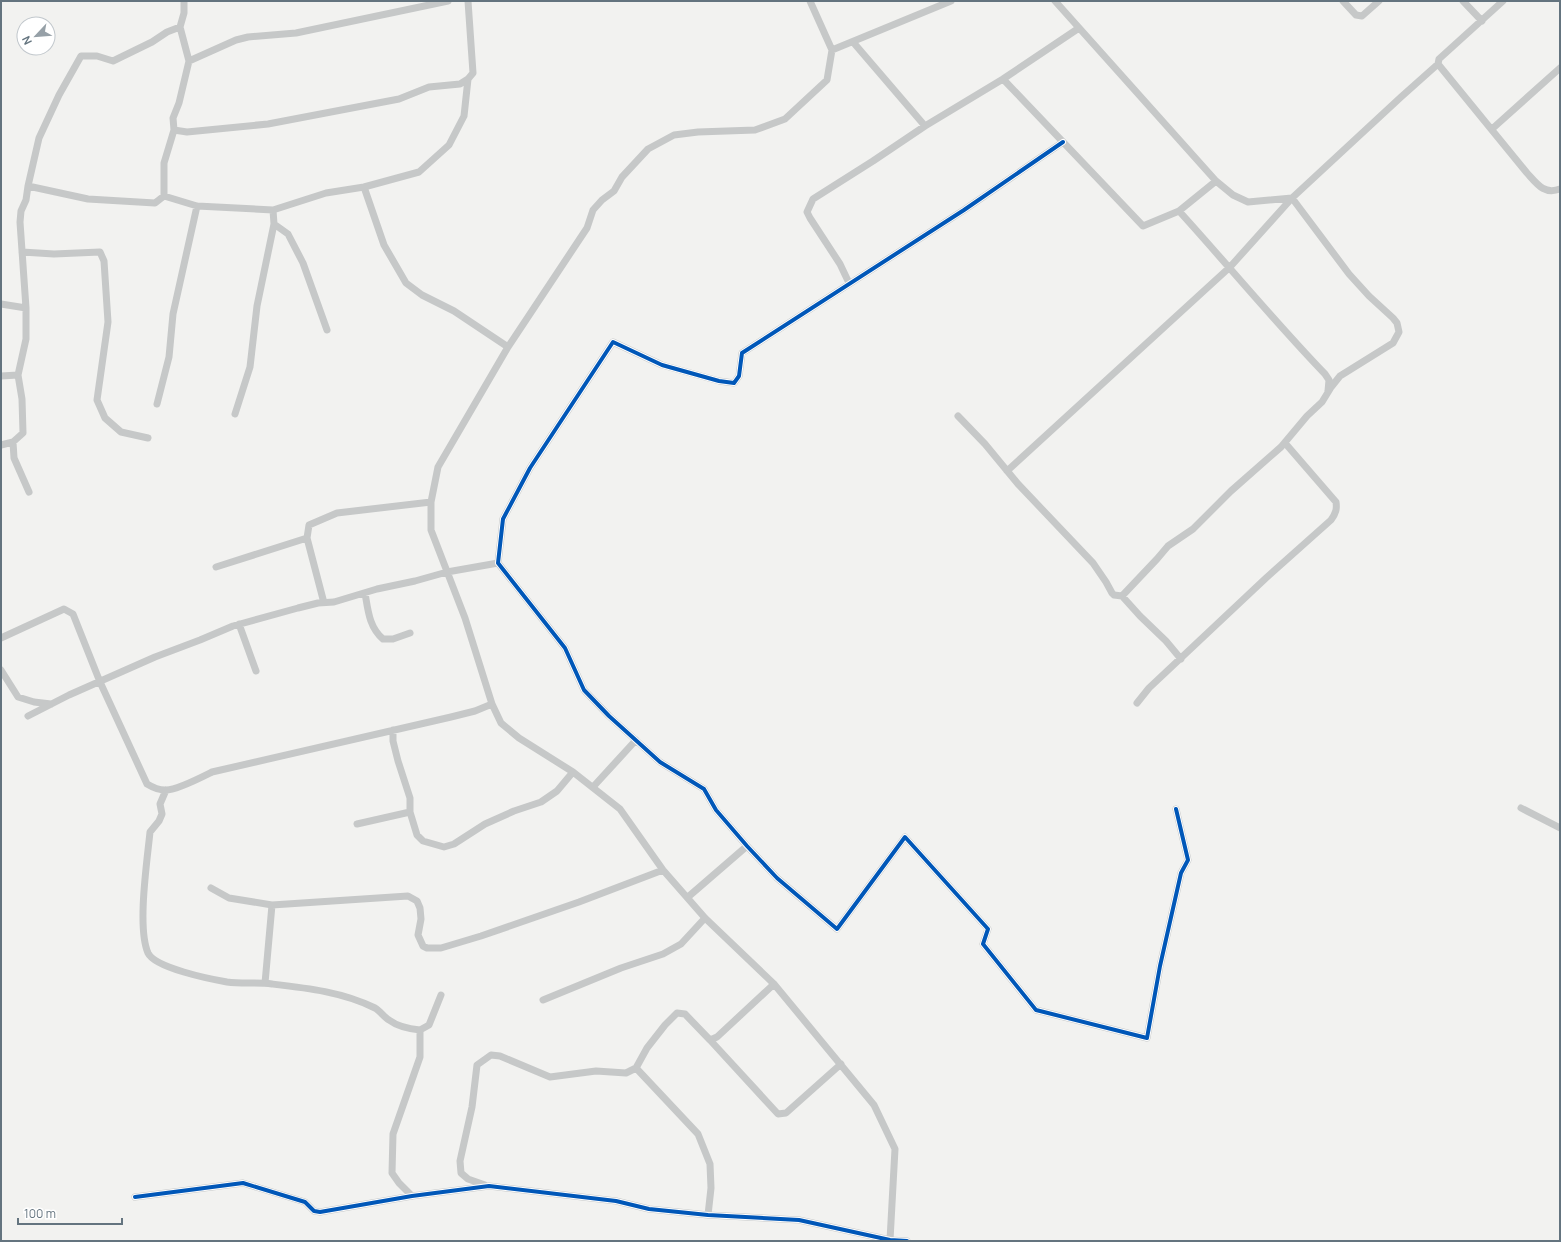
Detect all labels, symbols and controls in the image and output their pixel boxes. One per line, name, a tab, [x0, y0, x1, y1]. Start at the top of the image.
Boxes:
north arrow	[16, 16, 56, 56]
text: N	[18, 34, 35, 47]
scale bar	[18, 1200, 122, 1226]
text: 100 m	[24, 1205, 56, 1222]

